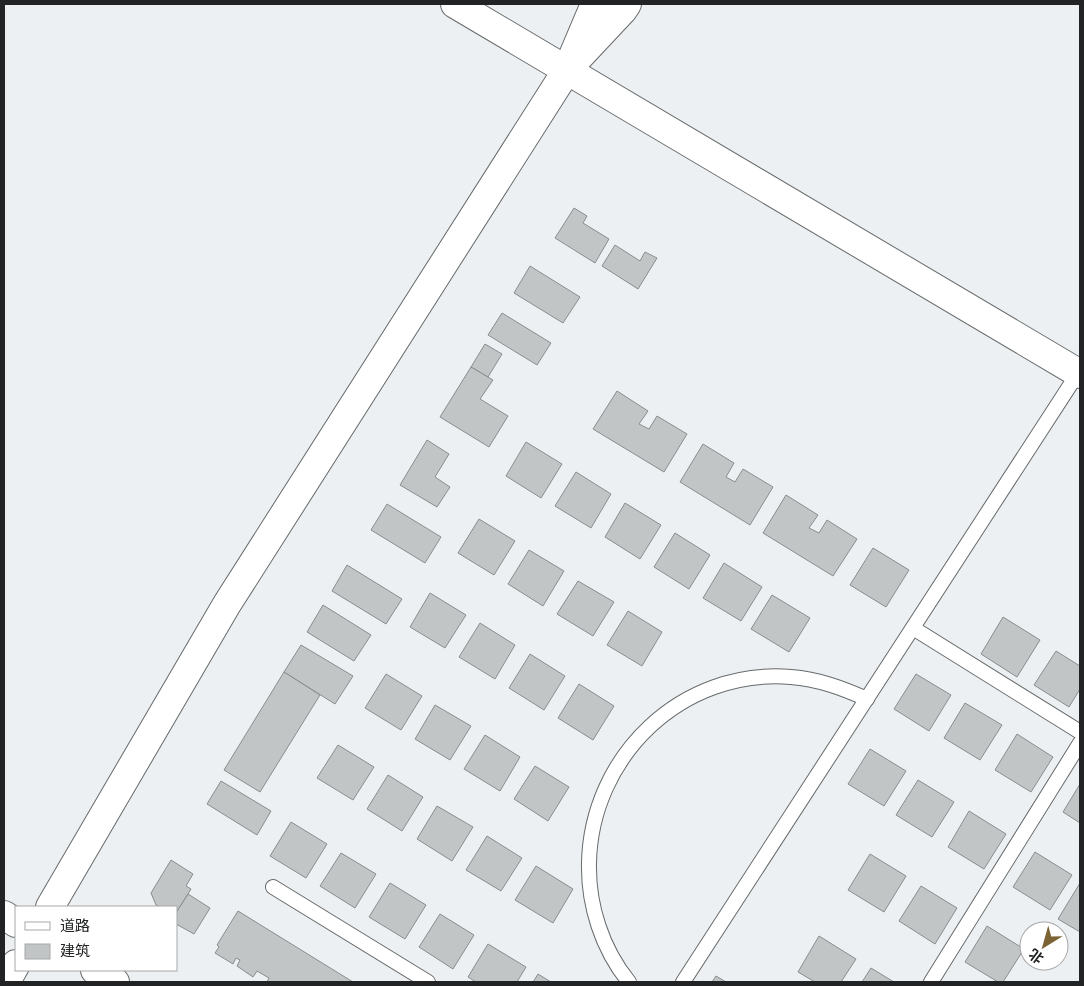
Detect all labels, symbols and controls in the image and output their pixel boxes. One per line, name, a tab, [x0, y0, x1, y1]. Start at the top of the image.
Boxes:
legend	[15, 906, 178, 971]
text: 道路	[60, 917, 90, 934]
north arrow	[1019, 921, 1069, 971]
text: 建筑	[60, 942, 90, 959]
text: 北	[1026, 946, 1047, 967]

